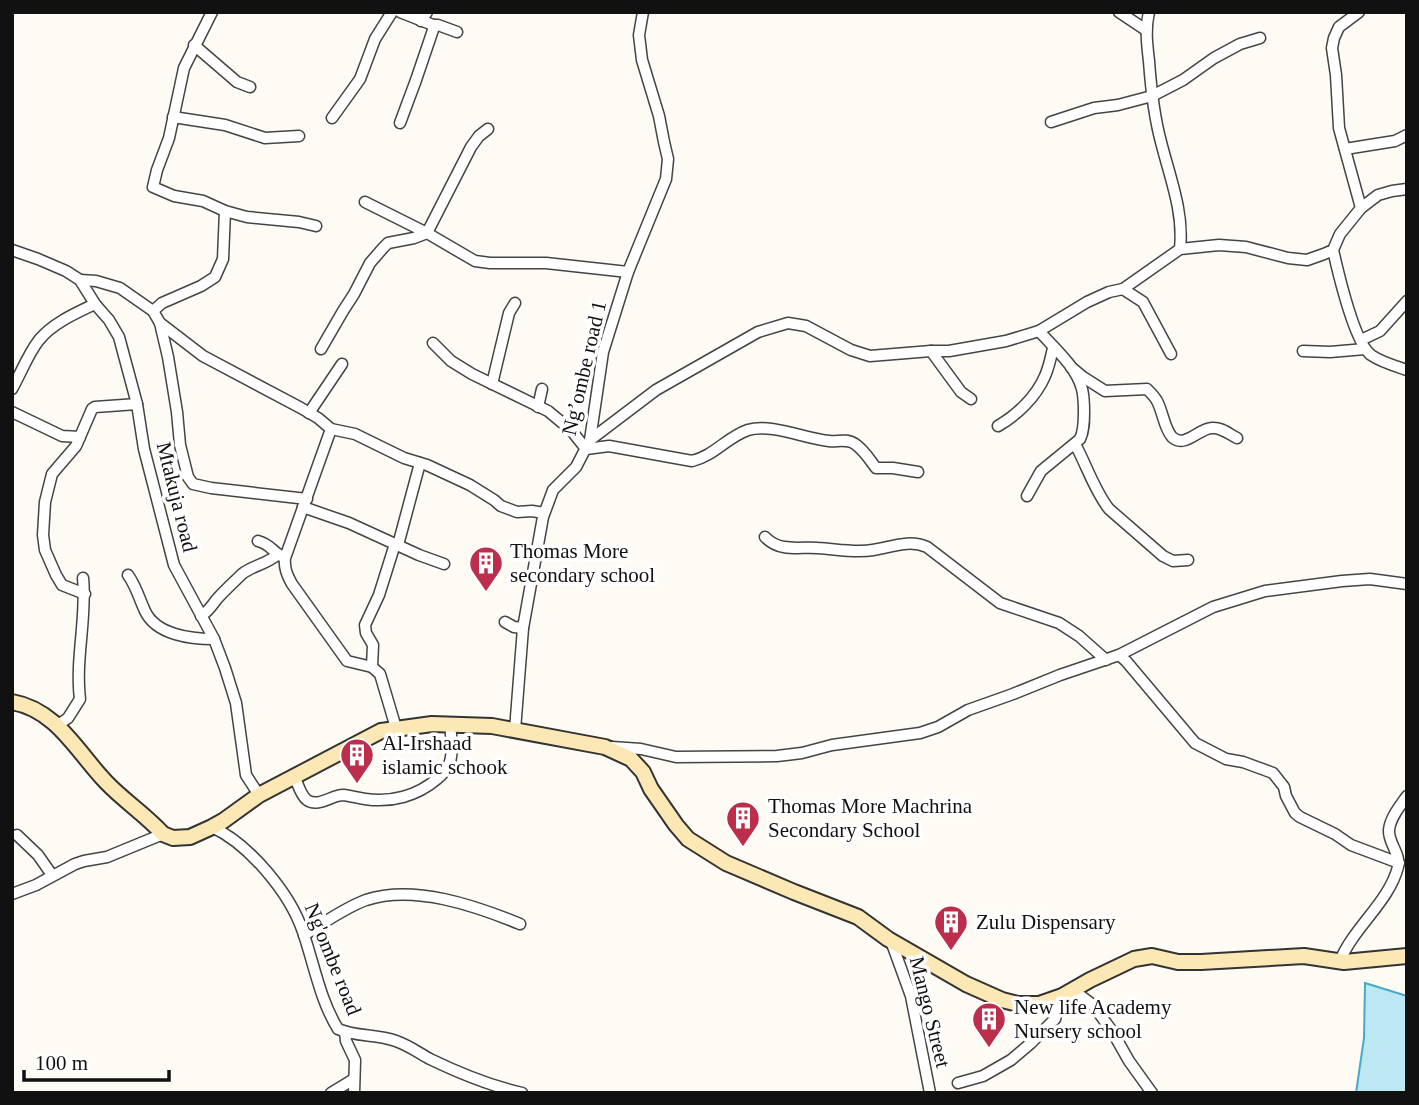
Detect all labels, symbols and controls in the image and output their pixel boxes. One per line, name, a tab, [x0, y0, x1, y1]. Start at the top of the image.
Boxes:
street label: Ng’ombe road 1	[557, 298, 611, 438]
street label: Mtakuja road	[152, 439, 202, 555]
place label: Thomas More secondary school	[510, 539, 655, 587]
building icon: Thomas More secondary school	[467, 544, 505, 593]
place label: Al-Irshaad islamic schook	[382, 731, 508, 779]
building icon: Al-Irshaad islamic schook	[338, 736, 376, 785]
place label: Thomas More Machrina Secondary School	[768, 794, 973, 842]
building icon: Thomas More Machrina Secondary School	[724, 799, 762, 848]
street label: Ng'ombe road	[300, 899, 367, 1019]
building icon: Zulu Dispensary	[932, 903, 970, 952]
place label: Zulu Dispensary	[976, 910, 1116, 934]
street label: Mango Street	[905, 954, 955, 1070]
place label: New life Academy Nursery school	[1014, 995, 1172, 1043]
building icon: New life Academy Nursery school	[970, 1000, 1008, 1049]
scale bar	[24, 1038, 170, 1082]
text: 100 m	[35, 1051, 88, 1075]

